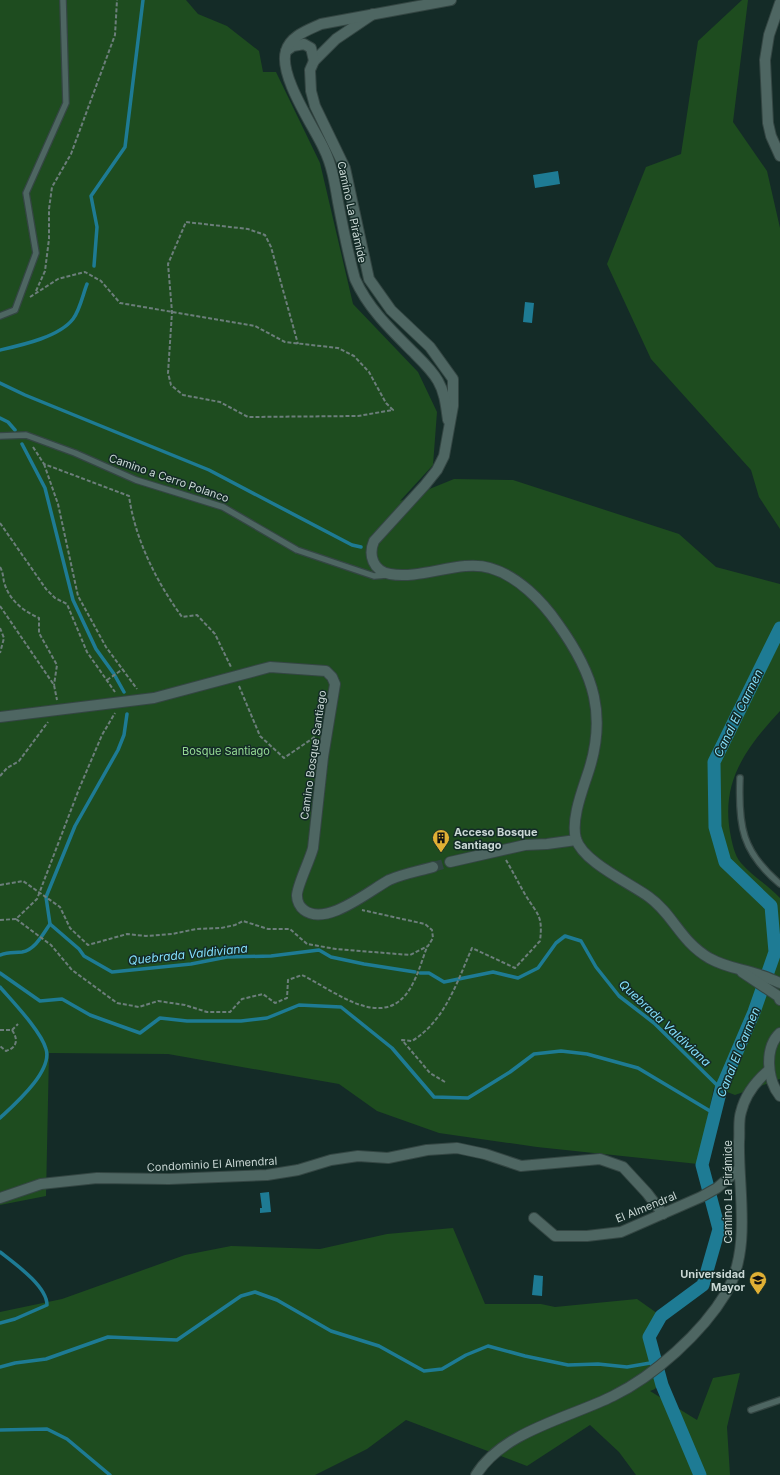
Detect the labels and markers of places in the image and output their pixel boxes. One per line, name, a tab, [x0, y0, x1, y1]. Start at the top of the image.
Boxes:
place label: Acceso Bosque Santiago	[454, 825, 538, 852]
building icon: Acceso Bosque Santiago	[431, 828, 451, 853]
place label: Universidad Mayor	[680, 1267, 746, 1294]
school or university icon: Universidad Mayor	[748, 1270, 768, 1295]

